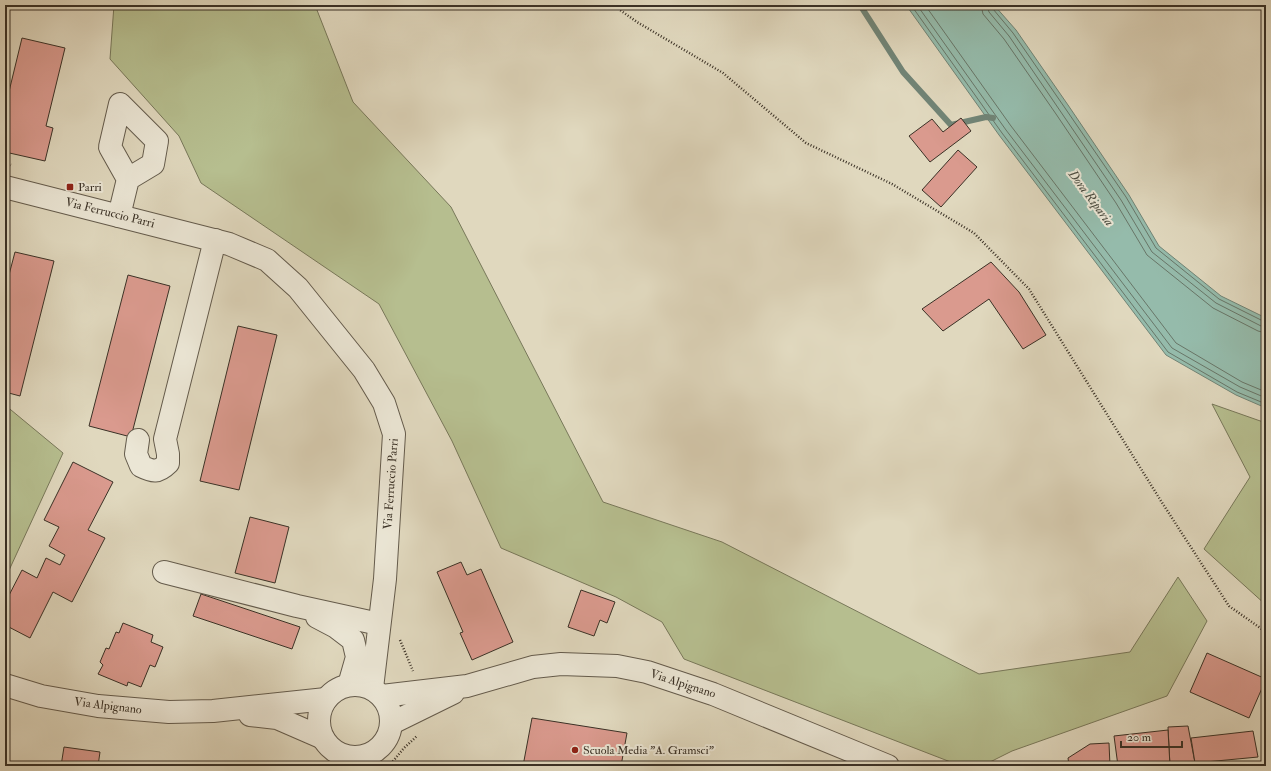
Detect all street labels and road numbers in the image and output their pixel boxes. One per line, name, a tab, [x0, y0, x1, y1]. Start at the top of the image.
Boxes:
street label: Via Ferruccio Parri	[64, 195, 156, 231]
street label: Via Ferruccio Parri	[380, 438, 402, 530]
street label: Via Alpignano	[648, 666, 718, 702]
street label: Via Alpignano	[73, 694, 143, 718]

